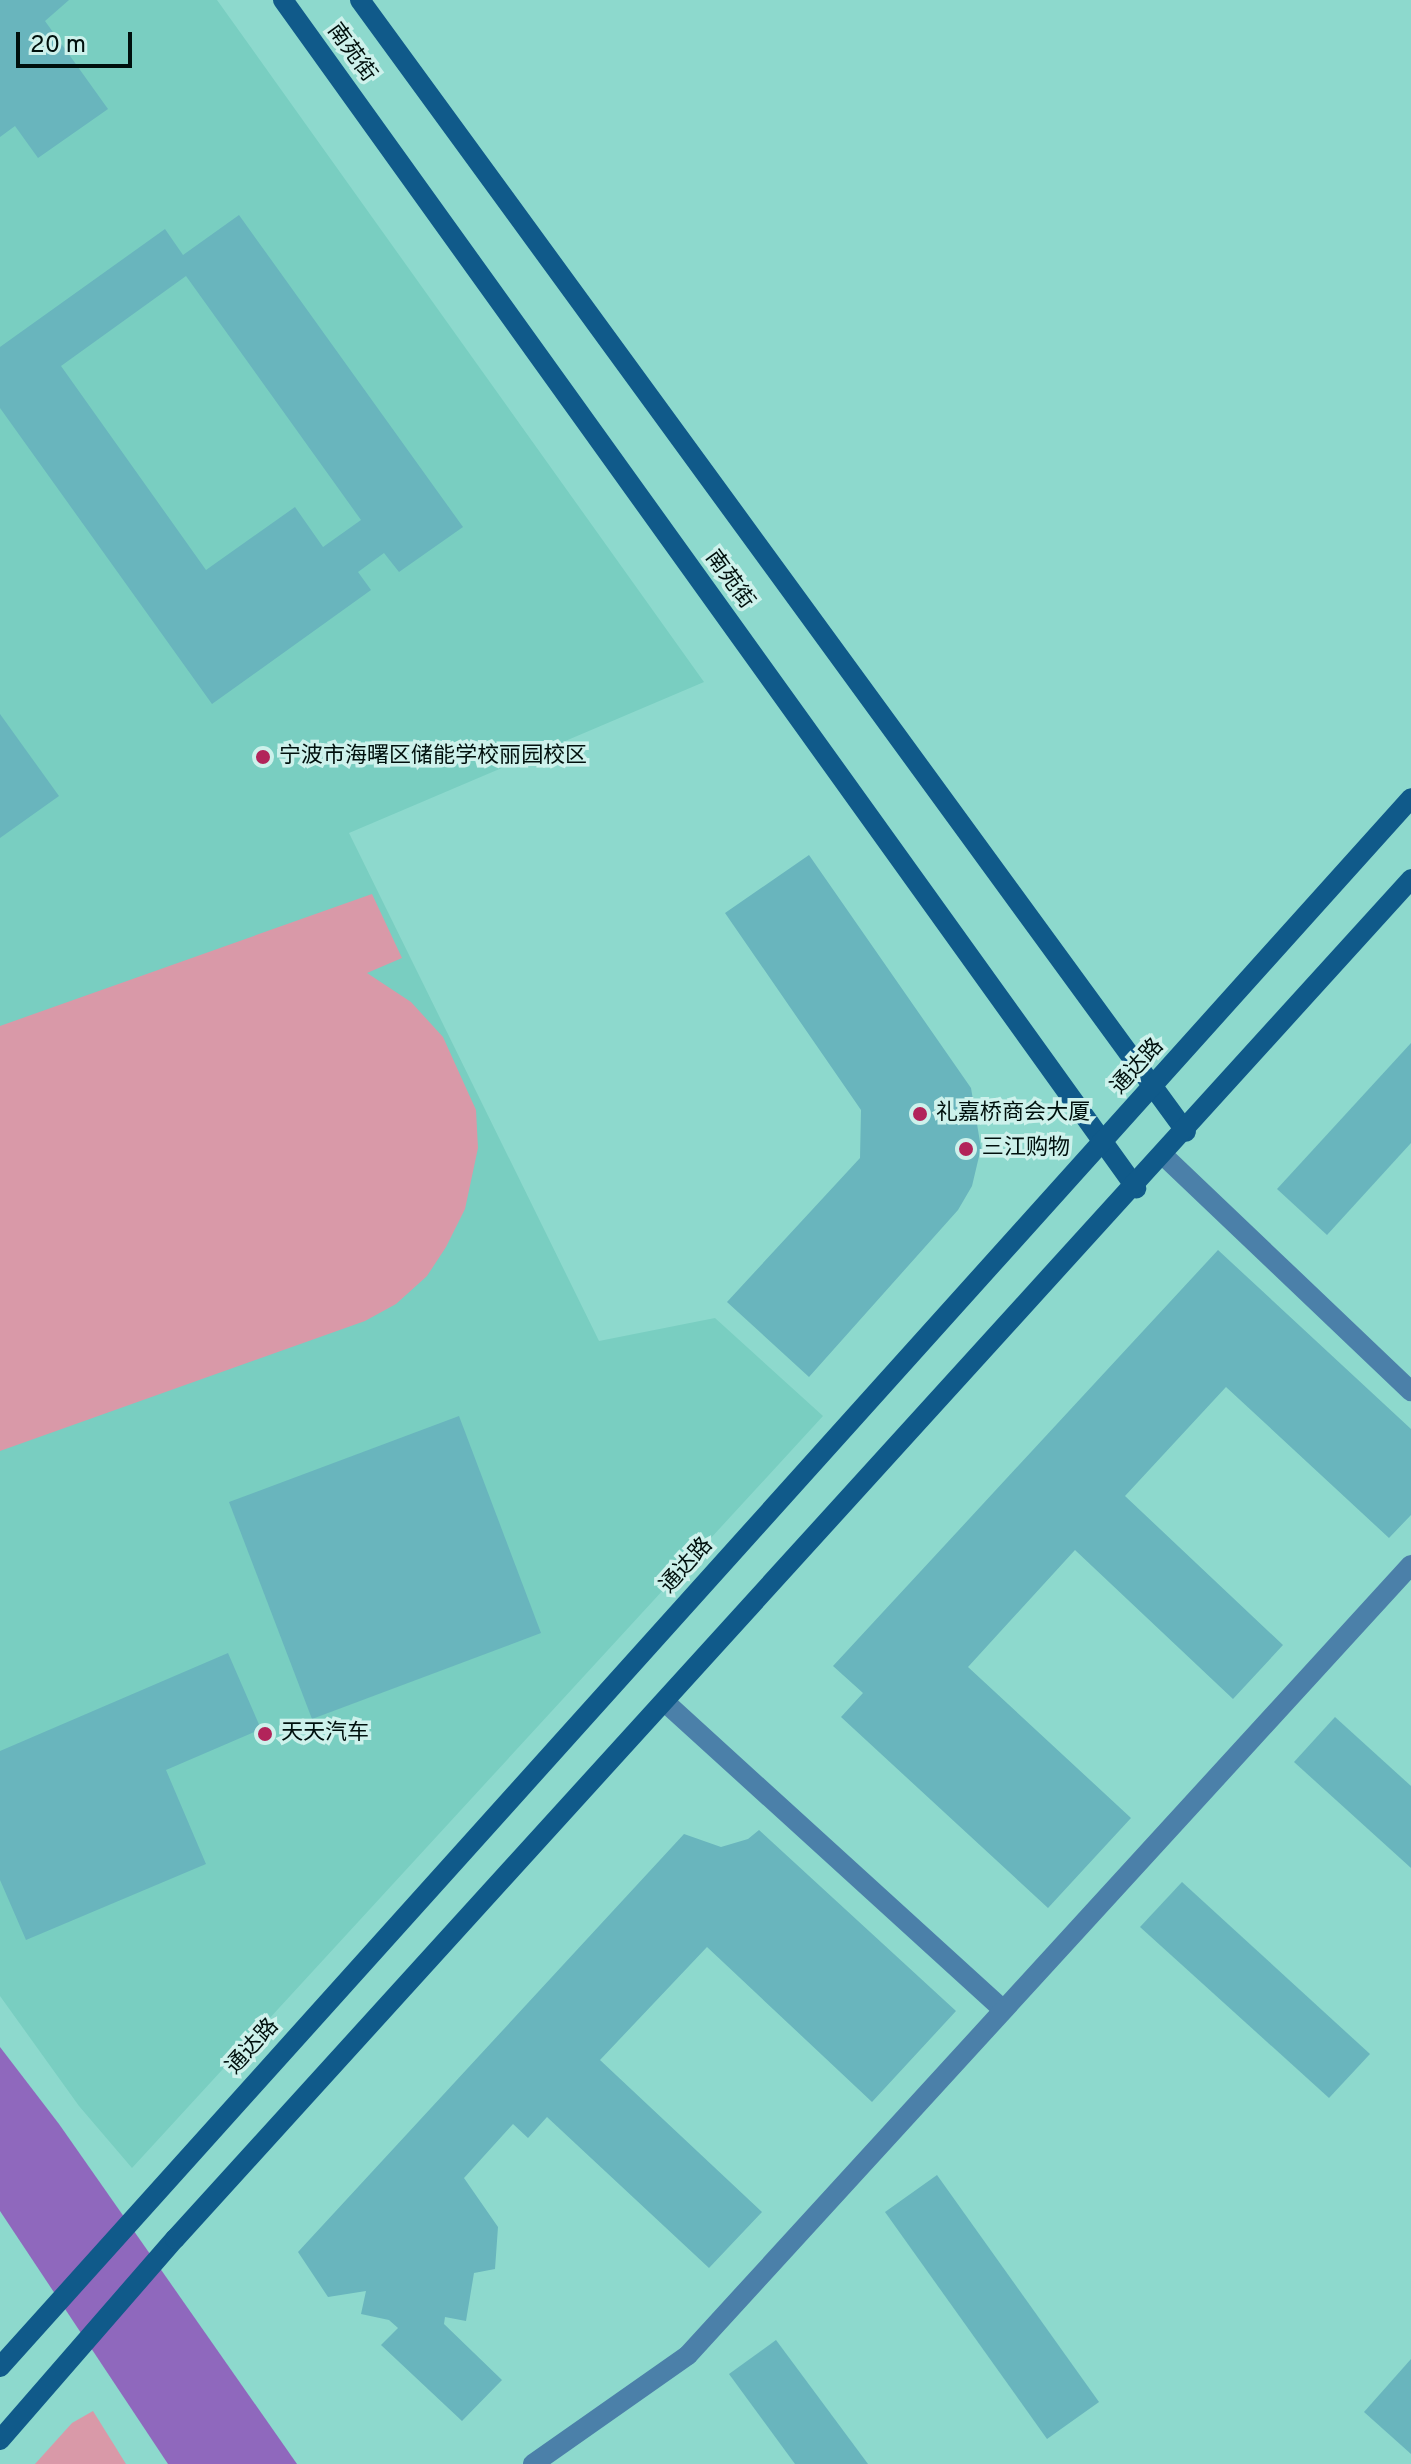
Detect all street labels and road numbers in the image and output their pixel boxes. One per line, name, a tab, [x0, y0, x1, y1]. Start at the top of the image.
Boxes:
street label: 南苑街	[321, 19, 381, 87]
street label: 南苑街	[699, 546, 759, 614]
street label: 通达路	[1106, 1034, 1170, 1100]
street label: 通达路	[655, 1533, 719, 1599]
street label: 通达路	[221, 2014, 285, 2080]

